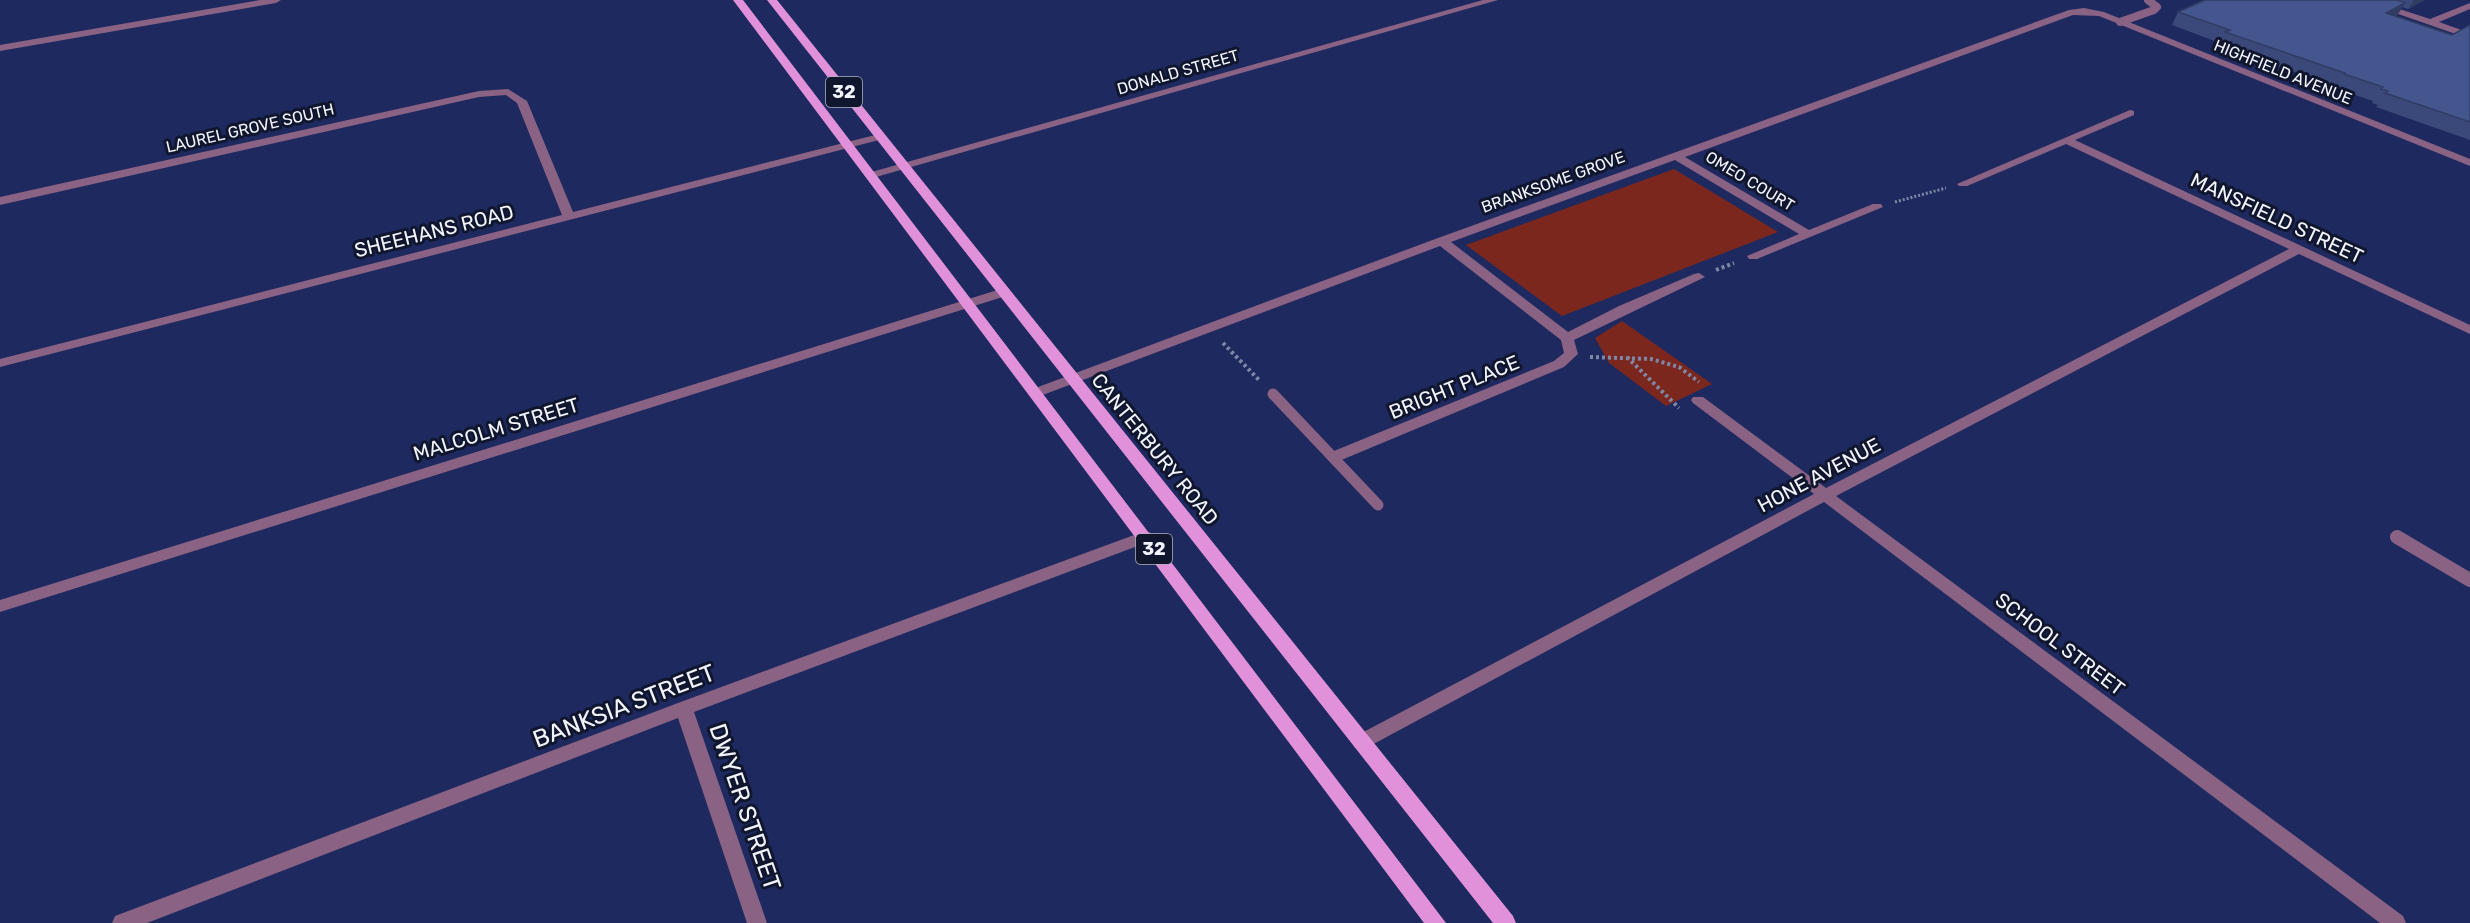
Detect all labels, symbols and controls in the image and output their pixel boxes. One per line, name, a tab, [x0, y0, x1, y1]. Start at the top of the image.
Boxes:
street label: HIGHFIELD AVENUE	[2211, 36, 2355, 108]
street label: DONALD STREET	[1115, 46, 1241, 98]
road number: 32	[826, 77, 862, 107]
street label: LAUREL GROVE SOUTH	[164, 99, 336, 157]
street label: BRANKSOME GROVE	[1479, 147, 1627, 217]
street label: OMEO COURT	[1702, 147, 1798, 215]
street label: MANSFIELD STREET	[2187, 167, 2367, 269]
street label: SHEEHANS ROAD	[352, 200, 516, 262]
street label: BRIGHT PLACE	[1385, 350, 1523, 424]
street label: CANTERBURY ROAD	[1086, 368, 1224, 530]
street label: MALCOLM STREET	[410, 392, 582, 466]
street label: HONE AVENUE	[1753, 433, 1885, 517]
road number: 32	[1136, 534, 1172, 564]
street label: SCHOOL STREET	[1991, 588, 2130, 701]
street label: BANKSIA STREET	[529, 658, 719, 754]
street label: DWYER STREET	[703, 720, 787, 894]

